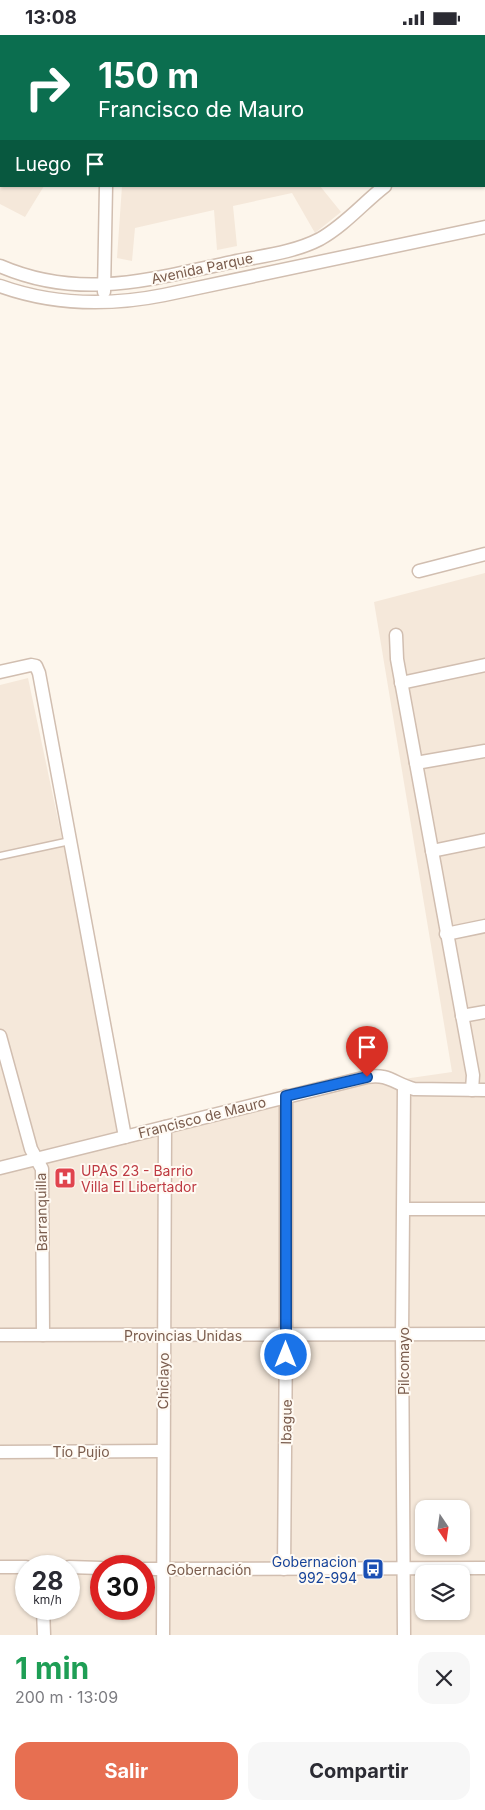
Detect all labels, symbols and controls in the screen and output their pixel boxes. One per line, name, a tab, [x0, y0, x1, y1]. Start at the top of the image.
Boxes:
text: 13:08	[25, 6, 77, 29]
text: 150 m	[98, 54, 199, 96]
icon: right	[15, 55, 80, 120]
text: Francisco de Mauro	[98, 96, 304, 122]
icon: arrive	[81, 150, 109, 178]
text: Luego	[15, 153, 71, 176]
street label: Avenida Parque	[150, 249, 254, 287]
pin	[346, 1026, 388, 1077]
icon: arrive	[353, 1033, 381, 1061]
street label: Francisco de Mauro	[136, 1093, 268, 1141]
place label: UPAS 23 - Barrio Villa El Libertador	[81, 1162, 197, 1195]
hospital icon: UPAS 23 - Barrio Villa El Libertador	[53, 1166, 77, 1190]
street label: Barranquilla	[32, 1172, 50, 1252]
street label: Provincias Unidas	[124, 1327, 242, 1344]
street label: Pilcomayo	[395, 1327, 412, 1395]
position arrow	[259, 1328, 311, 1380]
street label: Chiclayo	[154, 1352, 172, 1410]
street label: Ibague	[277, 1399, 295, 1445]
street label: Tío Pujio	[52, 1443, 110, 1460]
north arrow	[415, 1500, 470, 1555]
map controls	[415, 1500, 470, 1620]
place label: Gobernacion 992-994	[272, 1553, 357, 1586]
speed limit sign: 30	[90, 1555, 155, 1620]
bus stop icon: Gobernacion 992-994	[361, 1557, 385, 1581]
street label: Gobernación	[166, 1561, 252, 1578]
button: layers	[415, 1565, 470, 1620]
text: 28	[31, 1566, 64, 1596]
text: km/h	[33, 1592, 62, 1607]
text: 1 min	[15, 1650, 89, 1686]
button: close	[418, 1652, 470, 1704]
text: 200 m · 13:09	[15, 1687, 118, 1707]
button: Salir	[15, 1742, 238, 1800]
button: Compartir	[248, 1742, 470, 1800]

